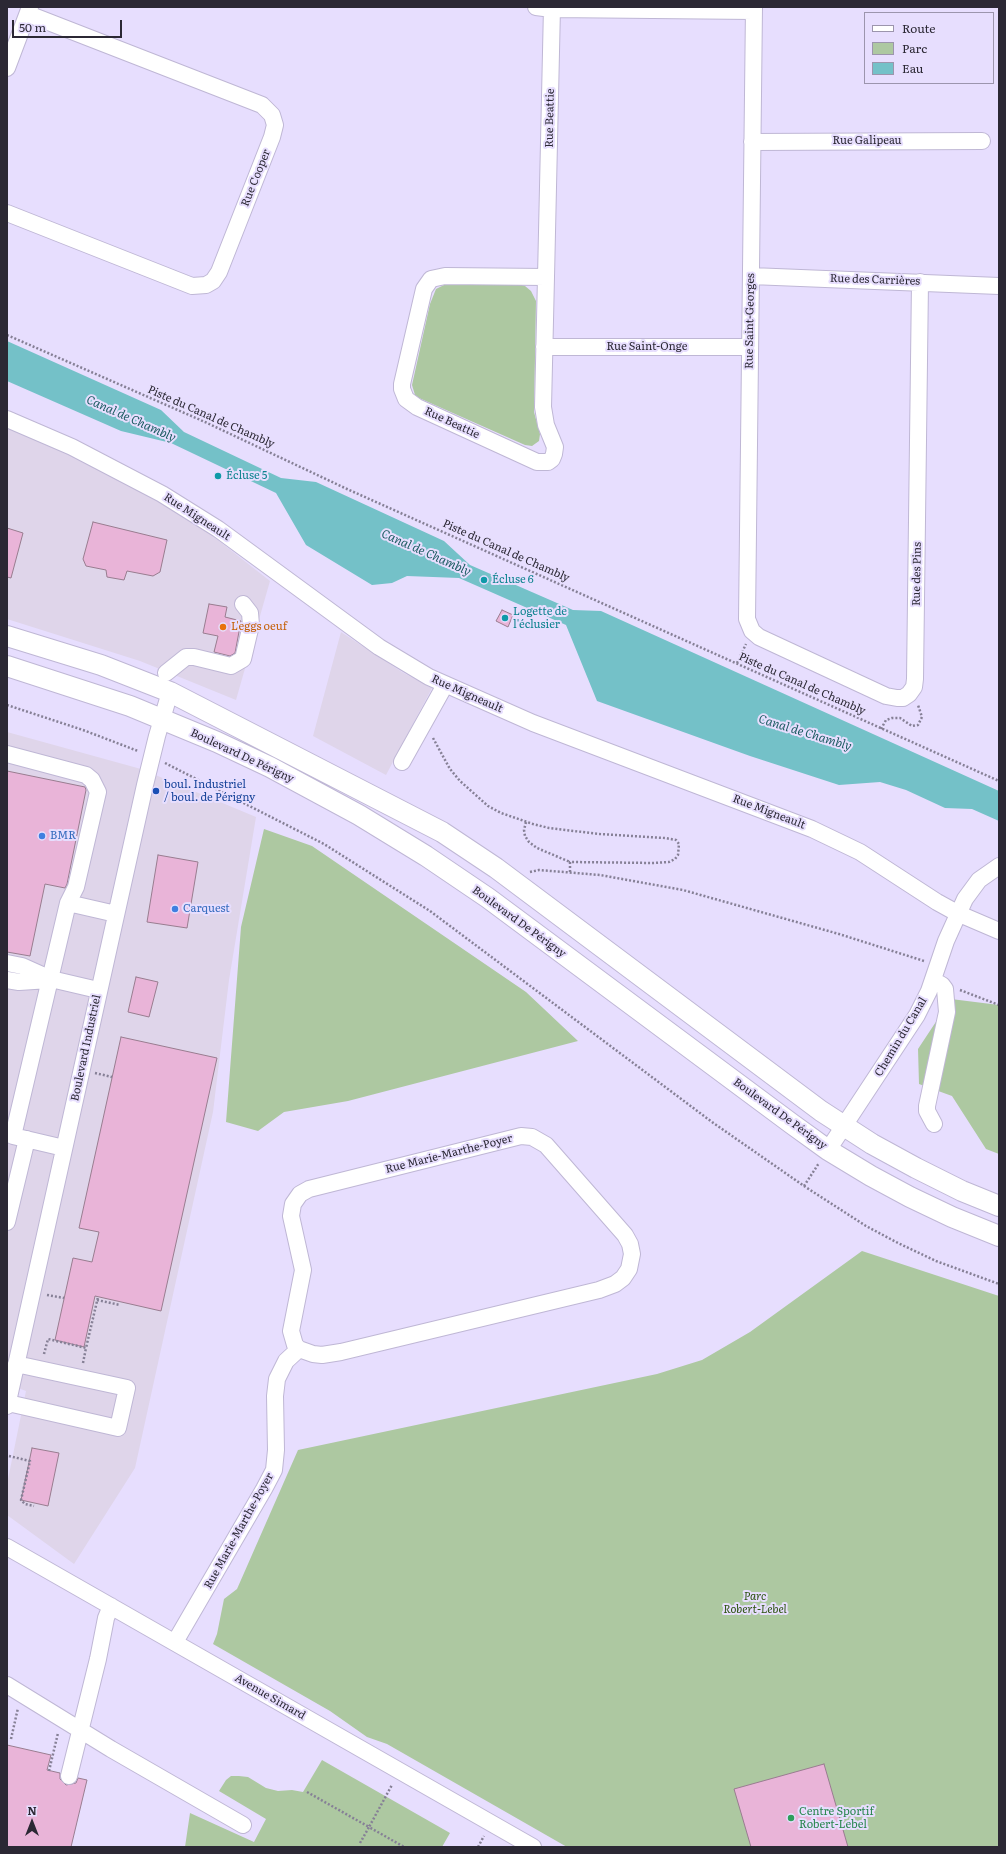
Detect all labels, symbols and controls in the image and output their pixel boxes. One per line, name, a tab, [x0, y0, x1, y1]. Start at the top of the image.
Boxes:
scale bar	[14, 12, 124, 38]
legend	[864, 12, 994, 84]
text: 50 m	[19, 18, 46, 36]
text: Route	[902, 19, 936, 37]
text: Parc	[902, 39, 927, 57]
text: Eau	[902, 59, 923, 77]
street label: Rue Beattie	[543, 88, 557, 148]
street label: Rue Galipeau	[832, 134, 902, 148]
street label: Rue Cooper	[239, 148, 273, 208]
street label: Rue des Carrières	[830, 272, 920, 288]
street label: Rue Saint-Georges	[743, 273, 757, 369]
street label: Rue Saint-Onge	[607, 340, 687, 354]
street label: Piste du Canal de Chambly	[146, 383, 276, 451]
water label: Canal de Chambly	[84, 393, 178, 445]
street label: Rue Beattie	[422, 405, 482, 441]
place label: Écluse 5	[226, 469, 267, 483]
marker: Écluse 5	[213, 471, 223, 481]
street label: Rue Migneault	[161, 491, 233, 543]
street label: Piste du Canal de Chambly	[441, 517, 571, 585]
water label: Canal de Chambly	[379, 527, 473, 579]
street label: Rue des Pins	[910, 542, 924, 606]
place label: Écluse 6	[492, 573, 534, 587]
marker: Écluse 6	[479, 575, 489, 585]
place label: Logette de l'éclusier	[513, 605, 567, 631]
marker: Logette de l'éclusier	[500, 613, 510, 623]
place label: L'eggs oeuf	[231, 620, 287, 634]
marker: L'eggs oeuf	[218, 622, 228, 632]
street label: Piste du Canal de Chambly	[737, 650, 867, 718]
street label: Rue Migneault	[429, 672, 505, 716]
water label: Canal de Chambly	[757, 712, 853, 754]
street label: Boulevard De Périgny	[188, 726, 296, 786]
place label: boul. Industriel / boul. de Périgny	[164, 778, 255, 804]
marker: boul. Industriel / boul. de Périgny	[151, 786, 161, 796]
street label: Rue Migneault	[731, 792, 807, 832]
place label: BMR	[50, 829, 76, 843]
marker: BMR	[37, 831, 47, 841]
street label: Boulevard De Périgny	[470, 884, 568, 960]
place label: Carquest	[183, 902, 230, 916]
marker: Carquest	[170, 904, 180, 914]
street label: Boulevard Industriel	[68, 994, 104, 1102]
street label: Chemin du Canal	[872, 995, 930, 1079]
street label: Boulevard De Périgny	[731, 1076, 829, 1152]
street label: Rue Marie-Marthe-Poyer	[384, 1132, 514, 1176]
street label: Rue Marie-Marthe-Poyer	[202, 1471, 276, 1591]
park label: Parc Robert-Lebel	[723, 1590, 787, 1616]
street label: Avenue Simard	[232, 1671, 308, 1723]
north arrow	[12, 1802, 52, 1842]
text: N	[27, 1802, 37, 1818]
place label: Centre Sportif Robert-Lebel	[799, 1805, 874, 1831]
marker: Centre Sportif Robert-Lebel	[786, 1813, 796, 1823]

